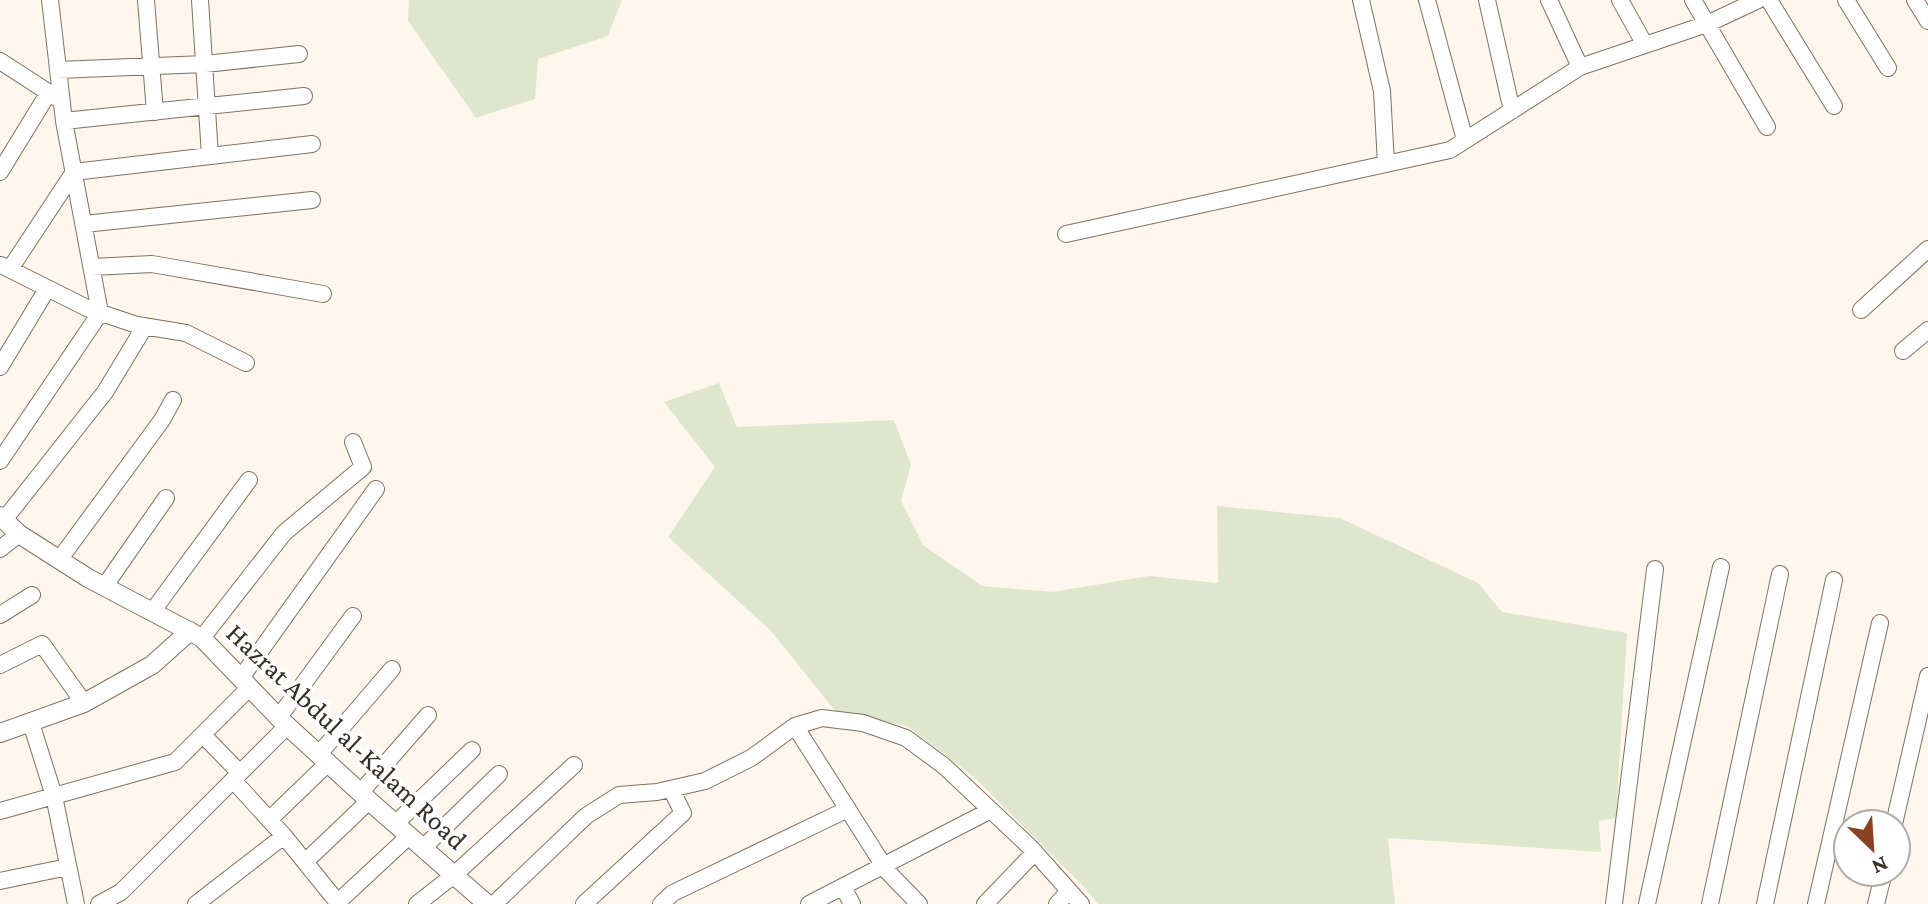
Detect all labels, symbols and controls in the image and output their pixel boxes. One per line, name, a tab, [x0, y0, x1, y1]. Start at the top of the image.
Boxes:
street label: Hazrat Abdul al-Kalam Road	[220, 617, 473, 856]
north arrow	[1832, 808, 1912, 888]
text: N	[1868, 851, 1892, 880]

